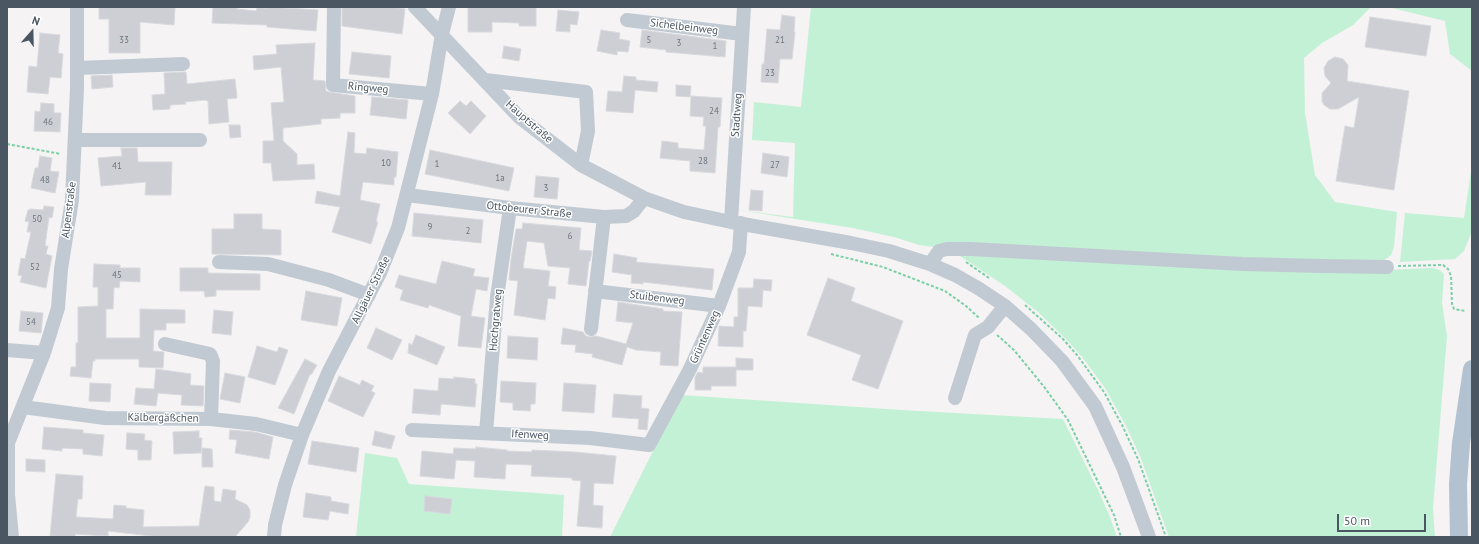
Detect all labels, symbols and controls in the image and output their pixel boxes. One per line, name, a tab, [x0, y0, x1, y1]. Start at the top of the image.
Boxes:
north arrow	[12, 12, 52, 52]
text: N	[30, 13, 42, 29]
street label: Sichelbeinweg	[649, 16, 719, 38]
house number: 33	[119, 35, 129, 45]
house number: 5	[647, 35, 651, 45]
house number: 21	[775, 35, 785, 45]
house number: 3	[677, 38, 681, 48]
house number: 1	[713, 41, 717, 51]
house number: 23	[765, 68, 775, 78]
street label: Ringweg	[347, 80, 389, 96]
street label: Stadtweg	[729, 93, 745, 137]
street label: Hauptstraße	[503, 98, 555, 146]
house number: 24	[709, 106, 719, 116]
house number: 46	[43, 117, 53, 127]
house number: 28	[698, 156, 708, 166]
house number: 10	[381, 158, 391, 168]
house number: 1	[435, 159, 439, 169]
house number: 27	[770, 160, 780, 170]
house number: 41	[112, 161, 122, 171]
house number: 1a	[495, 173, 505, 183]
house number: 48	[40, 175, 50, 185]
street label: Alpenstraße	[59, 181, 79, 239]
house number: 3	[544, 183, 548, 193]
street label: Ottobeurer Straße	[486, 199, 572, 221]
house number: 50	[32, 214, 42, 224]
house number: 9	[428, 222, 432, 232]
house number: 2	[466, 226, 470, 236]
house number: 6	[568, 231, 572, 241]
street label: Allgäuer Straße	[349, 254, 393, 326]
house number: 52	[30, 262, 40, 272]
house number: 45	[112, 270, 122, 280]
street label: Hochgratweg	[487, 288, 505, 352]
street label: Stuibenweg	[629, 288, 685, 308]
street label: Grüntenweg	[687, 308, 723, 366]
house number: 54	[26, 317, 36, 327]
street label: Kälbergäßchen	[127, 411, 199, 425]
street label: Ifenweg	[511, 427, 549, 443]
scale bar	[1339, 506, 1428, 532]
text: 50 m	[1344, 513, 1370, 528]

